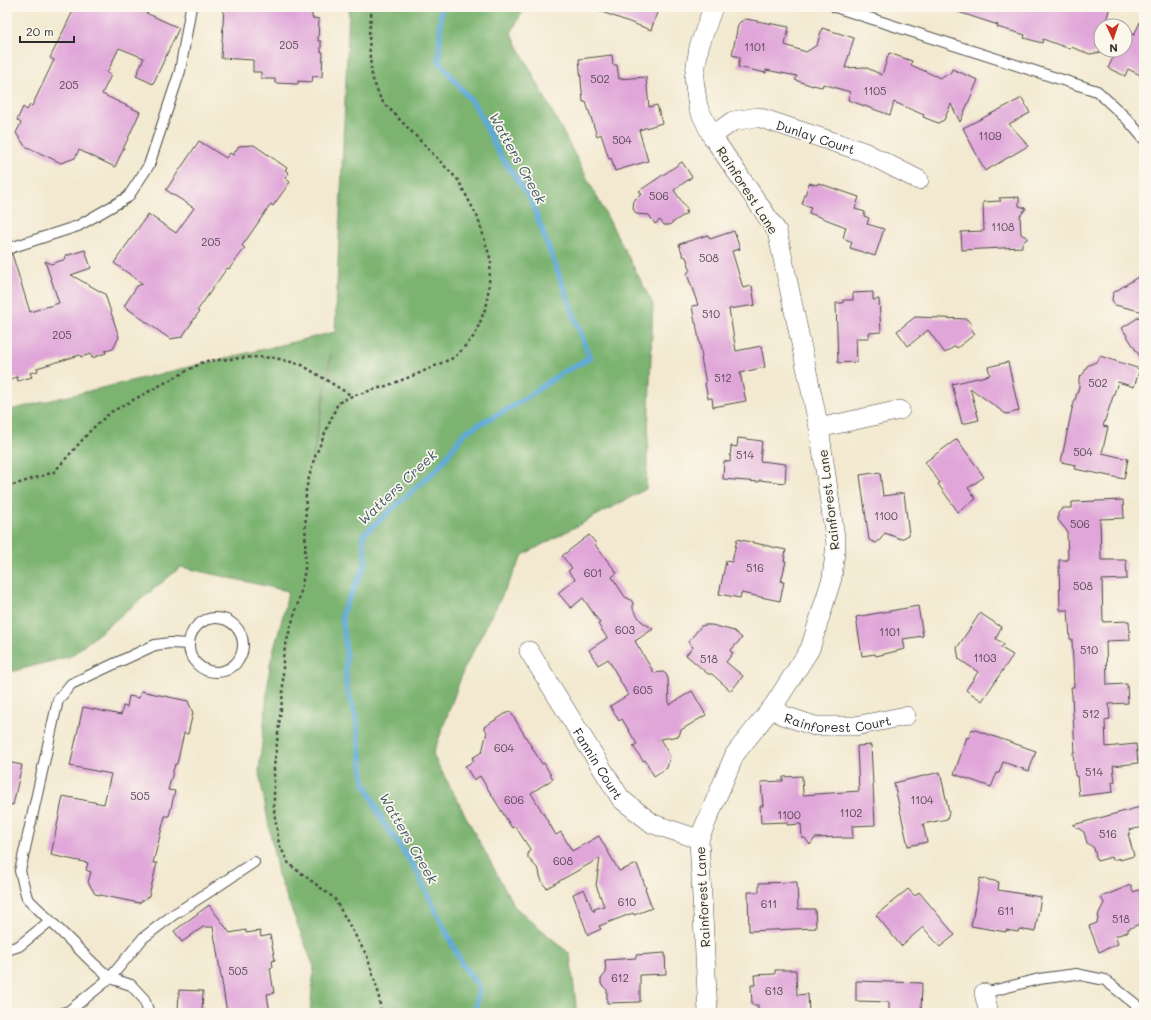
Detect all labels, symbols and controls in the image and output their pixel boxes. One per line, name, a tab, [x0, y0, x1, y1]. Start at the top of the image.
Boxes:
scale bar	[20, 18, 74, 44]
north arrow	[1093, 18, 1133, 58]
text: 20 m	[26, 23, 54, 39]
house number: 205	[279, 37, 299, 52]
house number: 1101	[744, 39, 766, 54]
text: N	[1109, 41, 1118, 56]
house number: 502	[590, 71, 610, 86]
house number: 205	[59, 77, 79, 92]
house number: 1105	[863, 83, 887, 98]
water label: Watters Creek	[485, 109, 551, 208]
street label: Dunlay Court	[774, 115, 858, 157]
house number: 1109	[978, 128, 1002, 143]
house number: 504	[612, 132, 632, 147]
street label: Rainforest Lane	[713, 143, 783, 237]
house number: 506	[649, 188, 669, 203]
house number: 1108	[991, 219, 1015, 234]
house number: 205	[201, 234, 221, 249]
house number: 508	[699, 250, 719, 265]
house number: 510	[702, 306, 720, 321]
house number: 205	[52, 327, 72, 342]
house number: 512	[714, 370, 732, 385]
house number: 502	[1088, 375, 1108, 390]
house number: 504	[1073, 444, 1093, 459]
water label: Watters Creek	[353, 445, 441, 529]
house number: 514	[736, 447, 754, 462]
street label: Rainforest Lane	[813, 449, 843, 551]
house number: 1100	[874, 508, 898, 523]
house number: 506	[1070, 516, 1090, 531]
house number: 516	[746, 560, 764, 575]
house number: 601	[584, 565, 602, 580]
house number: 508	[1073, 578, 1093, 593]
house number: 603	[615, 622, 635, 637]
house number: 1101	[879, 624, 901, 639]
house number: 510	[1080, 642, 1098, 657]
house number: 1103	[973, 650, 997, 665]
house number: 518	[700, 651, 718, 666]
house number: 605	[633, 682, 653, 697]
house number: 512	[1082, 706, 1100, 721]
street label: Rainforest Court	[783, 708, 892, 735]
street label: Fannin Court	[570, 724, 628, 802]
house number: 604	[494, 740, 514, 755]
house number: 514	[1085, 764, 1103, 779]
house number: 505	[130, 788, 150, 803]
water label: Watters Creek	[375, 789, 443, 887]
house number: 606	[504, 792, 524, 807]
house number: 1104	[910, 792, 934, 807]
house number: 1102	[840, 805, 862, 820]
house number: 1100	[777, 807, 801, 822]
house number: 516	[1099, 826, 1117, 841]
street label: Rainforest Lane	[691, 846, 713, 948]
house number: 608	[553, 853, 573, 868]
house number: 610	[618, 894, 636, 909]
house number: 611	[761, 896, 777, 911]
house number: 611	[998, 903, 1014, 918]
house number: 518	[1112, 911, 1130, 926]
house number: 505	[228, 963, 248, 978]
house number: 612	[611, 970, 629, 985]
house number: 613	[765, 983, 784, 998]

